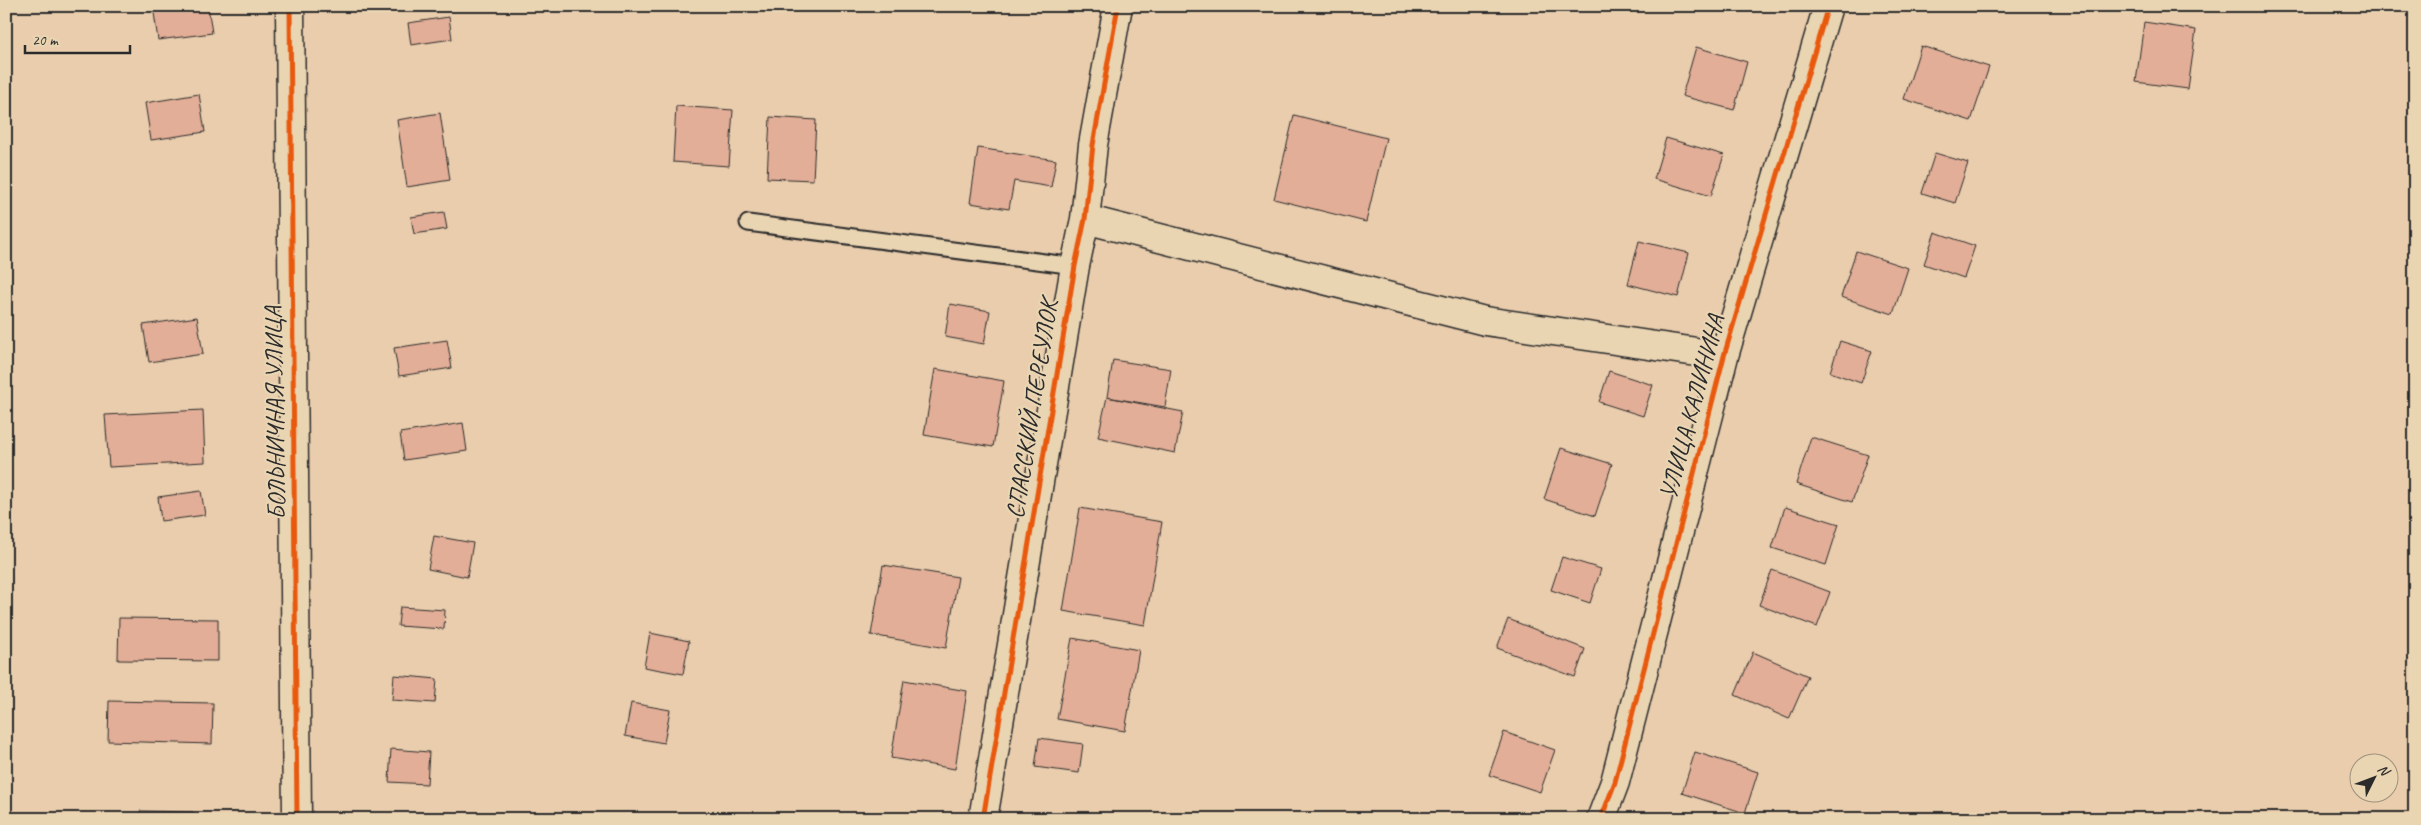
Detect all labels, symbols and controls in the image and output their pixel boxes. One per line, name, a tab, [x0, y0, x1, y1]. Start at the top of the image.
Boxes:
scale bar	[25, 22, 130, 54]
text: 20 m	[32, 31, 59, 50]
street label: СПАССКИЙ ПЕРЕУЛОК	[999, 293, 1066, 521]
street label: БОЛЬНИЧНАЯ УЛИЦА	[257, 305, 293, 520]
street label: УЛИЦА КАЛИНИНА	[1652, 310, 1732, 503]
north arrow	[2348, 752, 2398, 802]
text: N	[2374, 761, 2394, 780]

